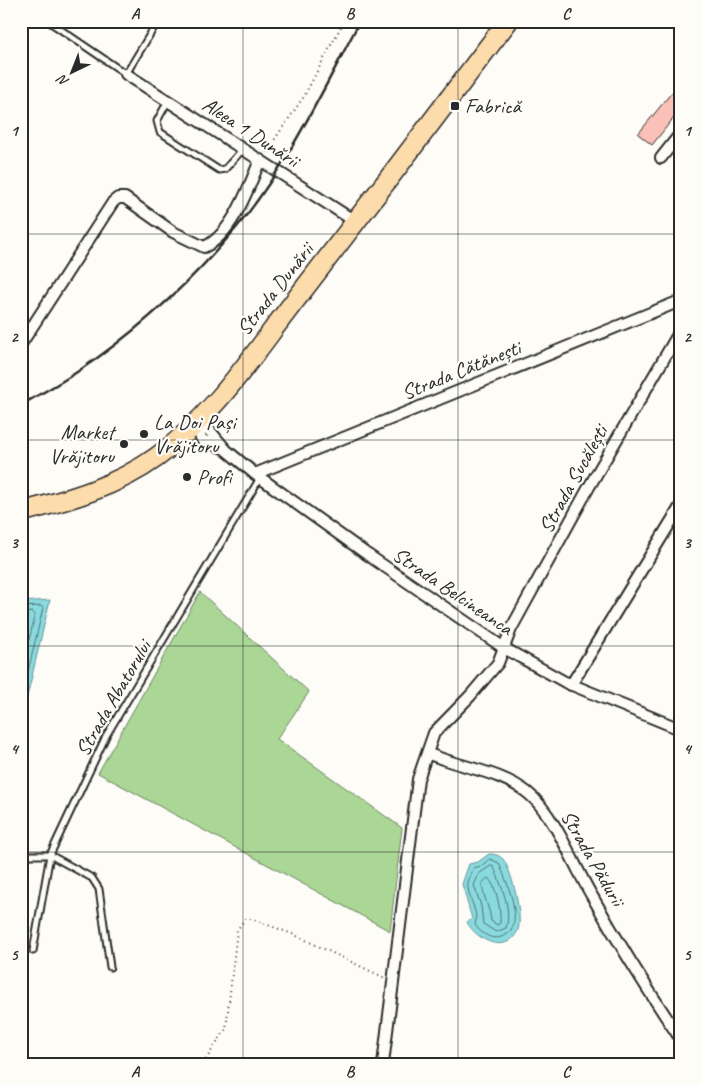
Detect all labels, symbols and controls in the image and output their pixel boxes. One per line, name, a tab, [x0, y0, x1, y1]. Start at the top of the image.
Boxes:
text: A	[131, 4, 141, 24]
text: B	[346, 4, 356, 24]
text: C	[562, 4, 572, 24]
north arrow	[48, 48, 98, 98]
text: N	[53, 70, 72, 90]
street label: Aleea 1 Dunării	[198, 91, 307, 175]
place label: Fabrică	[465, 93, 523, 119]
marker: Fabrică	[449, 100, 461, 112]
text: 1	[10, 121, 19, 141]
text: 1	[683, 121, 692, 141]
street label: Strada Dunării	[231, 235, 321, 340]
text: 2	[10, 327, 19, 347]
text: 2	[683, 327, 692, 347]
street label: Strada Cătănești	[398, 333, 527, 406]
place label: La Doi Pași Vrăjitoru	[154, 409, 238, 459]
street label: Strada Sucălești	[533, 418, 615, 537]
place label: Market Vrăjitoru	[49, 419, 117, 469]
marker: La Doi Pași Vrăjitoru	[138, 428, 150, 440]
marker: Market Vrăjitoru	[118, 438, 130, 450]
place label: Profi	[197, 464, 234, 490]
marker: Profi	[181, 471, 193, 483]
text: 3	[10, 533, 19, 553]
text: 3	[683, 533, 692, 553]
street label: Strada Belcineanca	[388, 541, 520, 642]
street label: Strada Abatorului	[69, 633, 158, 760]
text: 4	[10, 739, 19, 759]
text: 4	[683, 739, 692, 759]
street label: Strada Pădurii	[555, 806, 632, 913]
text: 5	[11, 945, 20, 965]
text: 5	[684, 945, 693, 965]
text: A	[131, 1062, 141, 1082]
text: B	[346, 1062, 356, 1082]
text: C	[562, 1062, 572, 1082]

